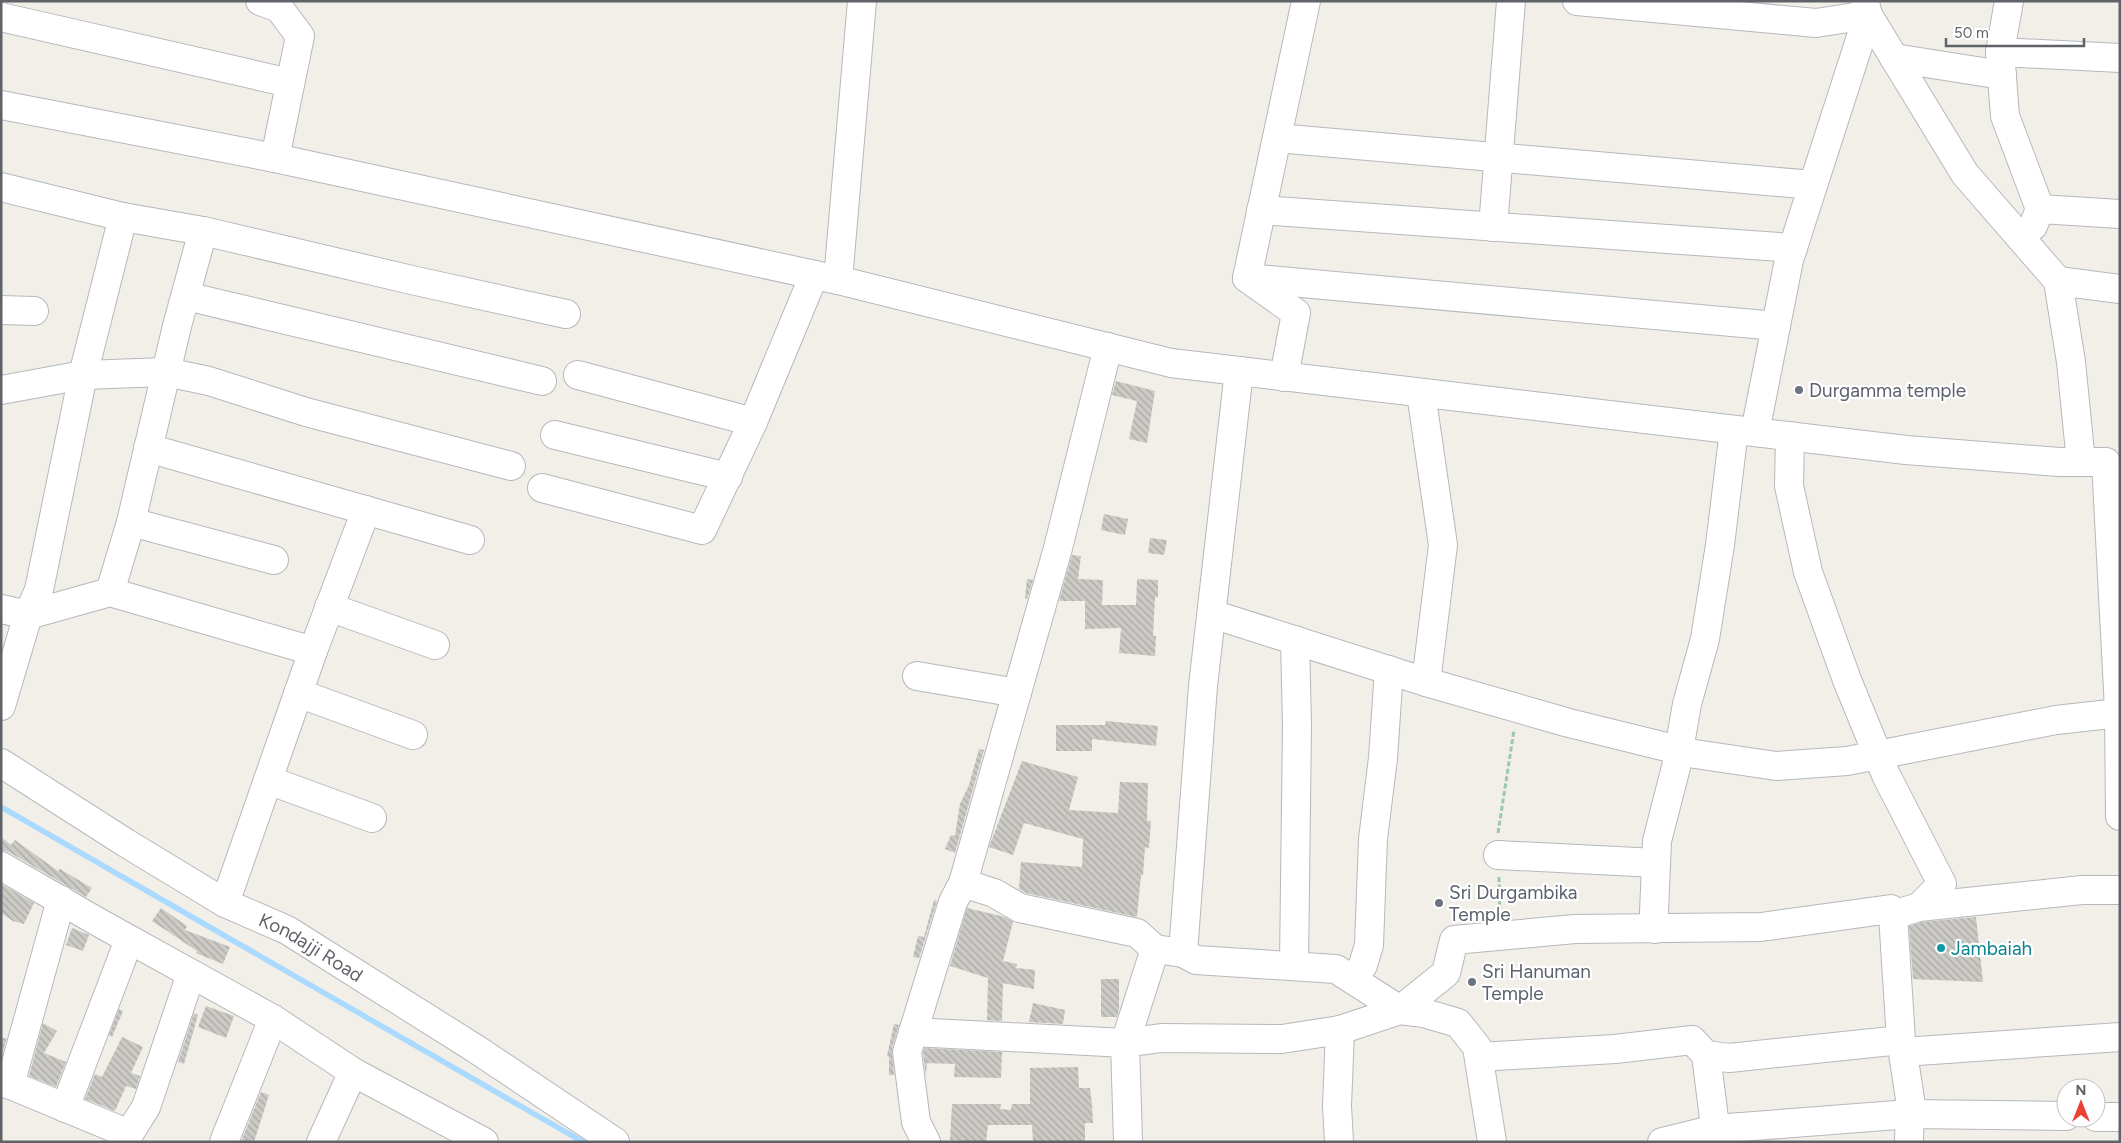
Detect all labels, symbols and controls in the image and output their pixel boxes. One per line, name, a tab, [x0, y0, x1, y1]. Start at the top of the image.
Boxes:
scale bar	[1946, 15, 2084, 47]
text: 50 m	[1954, 24, 1989, 42]
place label: Durgamma temple	[1809, 379, 1966, 402]
marker: Durgamma temple	[1793, 384, 1805, 396]
place label: Sri Durgambika Temple	[1449, 881, 1578, 926]
marker: Sri Durgambika Temple	[1433, 897, 1445, 909]
street label: Kondajji Road	[256, 908, 367, 986]
place label: Jambaiah	[1951, 937, 2032, 960]
marker: Jambaiah	[1935, 942, 1947, 954]
place label: Sri Hanuman Temple	[1482, 960, 1591, 1005]
marker: Sri Hanuman Temple	[1466, 976, 1478, 988]
north arrow	[2056, 1078, 2106, 1128]
text: N	[2076, 1082, 2086, 1099]

